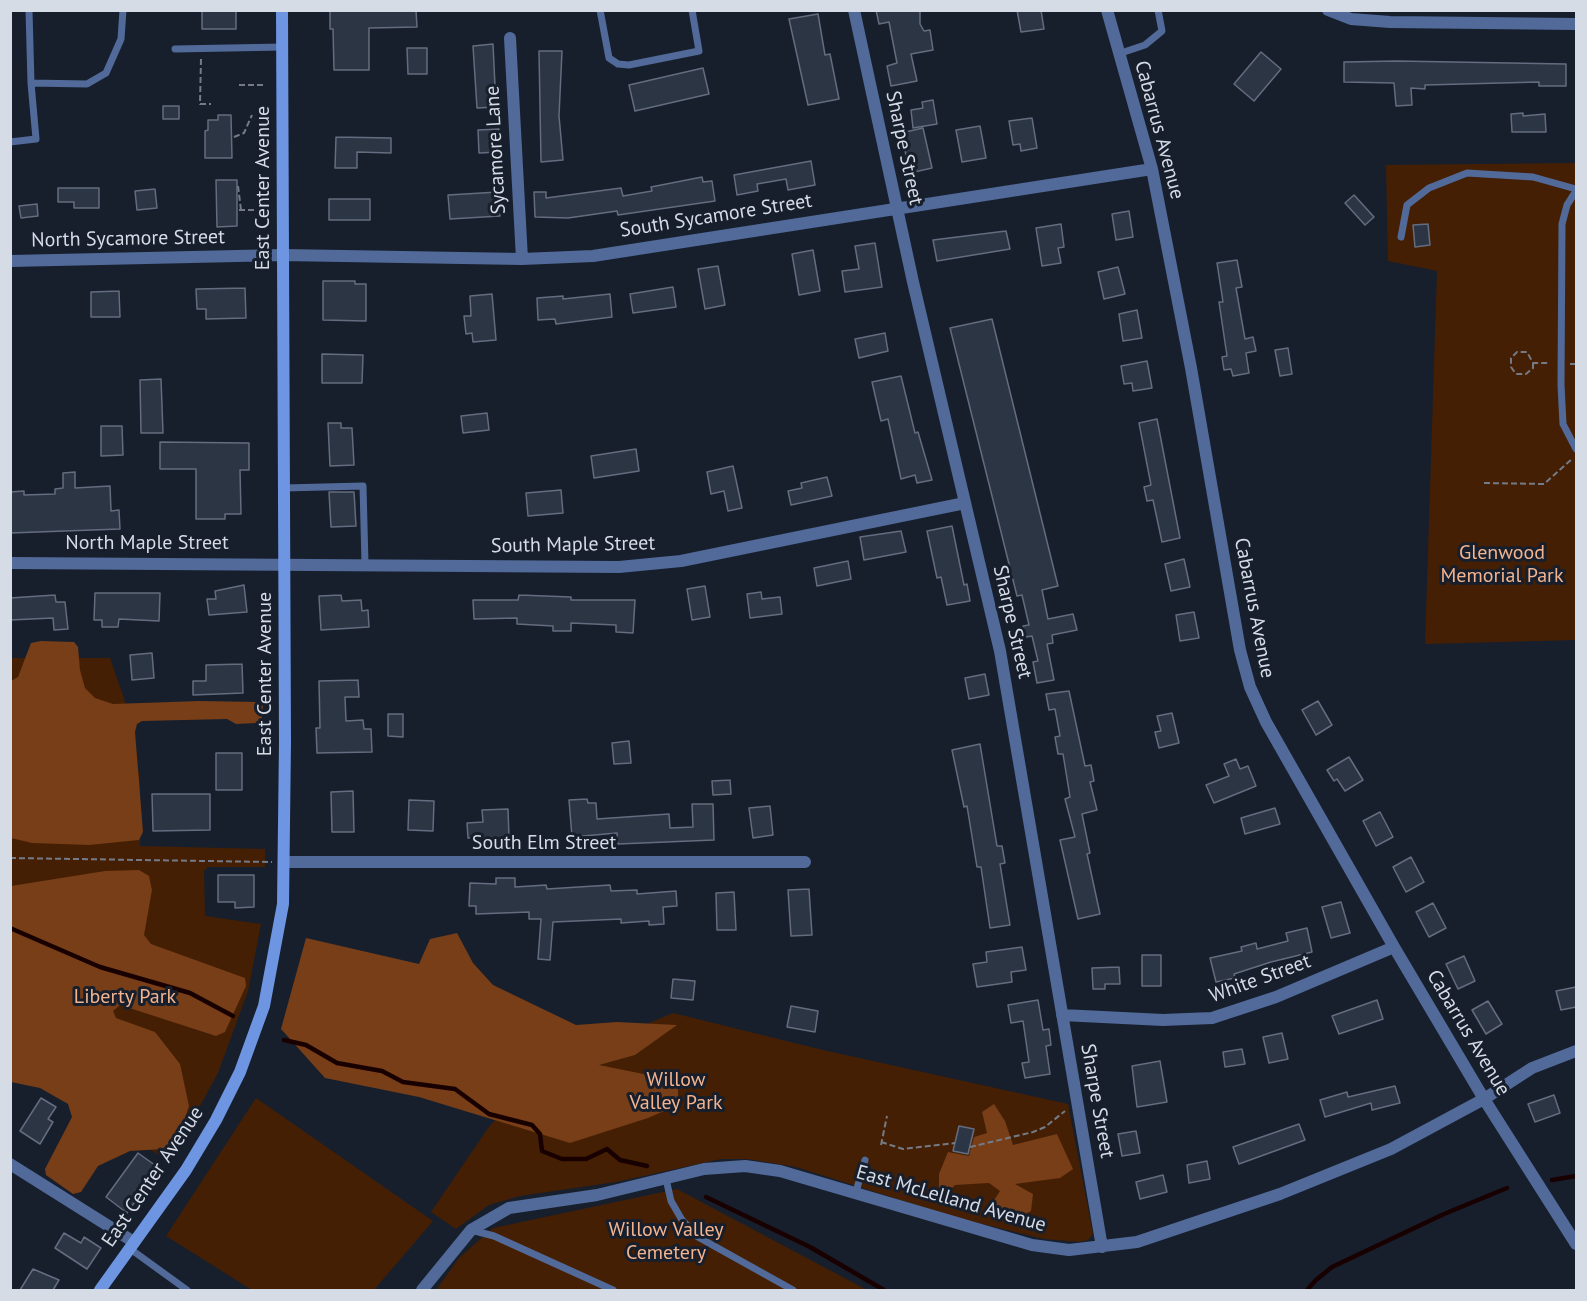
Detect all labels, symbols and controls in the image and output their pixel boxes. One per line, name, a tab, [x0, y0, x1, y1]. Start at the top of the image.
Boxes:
street label: Cabarrus Avenue	[1129, 58, 1189, 202]
street label: Sycamore Lane	[481, 85, 511, 215]
street label: Sharpe Street	[880, 89, 928, 207]
street label: East Center Avenue	[251, 106, 275, 270]
street label: South Sycamore Street	[618, 189, 814, 243]
street label: North Sycamore Street	[31, 225, 225, 253]
street label: North Maple Street	[65, 531, 229, 555]
street label: South Maple Street	[491, 532, 655, 558]
street label: Cabarrus Avenue	[1229, 536, 1279, 680]
park label: Glenwood Memorial Park	[1441, 541, 1563, 588]
street label: Sharpe Street	[987, 563, 1037, 681]
street label: East Center Avenue	[253, 592, 277, 756]
street label: South Elm Street	[472, 831, 616, 855]
street label: White Street	[1206, 950, 1314, 1008]
street label: Cabarrus Avenue	[1421, 966, 1515, 1100]
park label: Liberty Park	[74, 985, 176, 1009]
street label: Sharpe Street	[1075, 1042, 1119, 1160]
park label: Willow Valley Park	[629, 1068, 723, 1115]
street label: East Center Avenue	[97, 1102, 209, 1252]
street label: East McLelland Avenue	[853, 1160, 1049, 1238]
park label: Willow Valley Cemetery	[608, 1218, 724, 1265]

